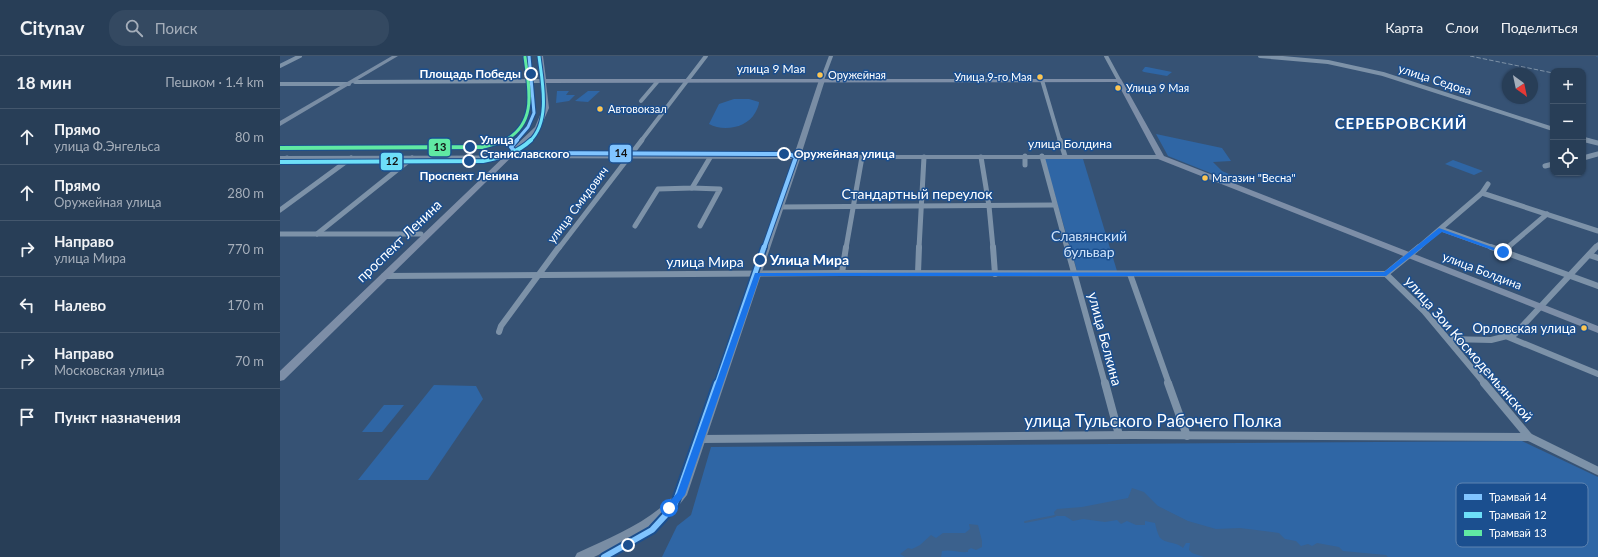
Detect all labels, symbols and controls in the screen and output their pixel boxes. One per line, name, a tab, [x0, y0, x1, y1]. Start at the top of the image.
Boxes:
search box	[109, 10, 389, 46]
text: Citynav	[20, 16, 85, 39]
icon: search	[123, 17, 145, 39]
text: Поиск	[155, 19, 198, 37]
text: Карта	[1385, 19, 1423, 36]
text: Слои	[1445, 19, 1479, 36]
text: Поделиться	[1501, 19, 1578, 36]
street label: улица 9 Мая	[737, 61, 805, 76]
street label: улица Седова	[1397, 61, 1474, 98]
place label: Площадь Победы	[419, 66, 521, 81]
marker: Площадь Победы	[524, 67, 538, 81]
place label: Оружейная	[828, 68, 886, 81]
north arrow	[1502, 68, 1538, 104]
map controls	[1550, 68, 1586, 176]
button: +	[1550, 68, 1586, 104]
marker: Оружейная	[815, 70, 825, 80]
place label: Улица 9-го Мая	[954, 70, 1032, 83]
text: 18 мин	[16, 72, 72, 93]
marker: Улица 9-го Мая	[1035, 72, 1045, 82]
text: Пешком · 1.4 km	[165, 74, 264, 90]
place label: Улица 9 Мая	[1126, 81, 1189, 94]
marker: Улица 9 Мая	[1113, 83, 1123, 93]
place label: Автовокзал	[608, 102, 667, 115]
marker: Автовокзал	[595, 104, 605, 114]
button: −	[1550, 104, 1586, 140]
district label: СЕРЕБРОВСКИЙ	[1335, 114, 1467, 132]
text: Прямо	[54, 120, 100, 138]
icon: ahead	[16, 126, 38, 148]
text: 80 m	[235, 129, 264, 145]
place label: Улица Станиславского	[479, 132, 570, 161]
street label: улица Болдина	[1028, 136, 1112, 151]
text: улица Ф.Энгельса	[54, 138, 160, 154]
line badge: 13	[428, 138, 451, 157]
text: 13	[434, 140, 446, 153]
marker: Улица Станиславского	[463, 140, 477, 154]
button: locate	[1550, 140, 1586, 176]
line badge: 14	[609, 144, 632, 163]
text: 14	[615, 146, 628, 159]
place label: Оружейная улица	[794, 146, 895, 161]
marker: Оружейная улица	[777, 147, 791, 161]
line badge: 12	[380, 152, 403, 171]
text: 12	[386, 154, 398, 167]
marker: Проспект Ленина	[462, 154, 476, 168]
street label: улица Смидович	[544, 163, 611, 246]
place label: Проспект Ленина	[419, 168, 519, 183]
place label: Магазин "Весна"	[1212, 171, 1296, 184]
marker: Магазин "Весна"	[1200, 173, 1210, 183]
text: Прямо	[54, 176, 100, 194]
icon: ahead	[16, 182, 38, 204]
text: 280 m	[227, 185, 264, 201]
street label: Стандартный переулок	[841, 185, 993, 202]
text: Оружейная улица	[54, 194, 161, 210]
street label: проспект Ленина	[353, 196, 445, 286]
park label: Славянский бульвар	[1051, 227, 1127, 260]
text: Направо	[54, 232, 114, 250]
icon: right	[16, 238, 38, 260]
text: 770 m	[227, 241, 264, 257]
route end	[1494, 243, 1512, 261]
street label: улица Болдина	[1440, 248, 1524, 293]
text: улица Мира	[54, 250, 126, 266]
place label: Улица Мира	[769, 251, 849, 268]
street label: улица Мира	[666, 253, 744, 270]
marker: Улица Мира	[753, 253, 767, 267]
street label: улица Зои Космодемьянской	[1402, 272, 1537, 425]
street label: улица Белкина	[1085, 290, 1126, 388]
icon: left	[16, 294, 38, 316]
text: Налево	[54, 296, 106, 314]
text: 170 m	[227, 297, 264, 313]
place label: Орловская улица	[1473, 320, 1576, 336]
marker: Орловская улица	[1579, 323, 1589, 333]
text: Направо	[54, 344, 114, 362]
icon: right	[16, 350, 38, 372]
text: 70 m	[235, 353, 264, 369]
text: Московская улица	[54, 362, 164, 378]
icon: arrive	[16, 406, 38, 428]
text: Пункт назначения	[54, 408, 181, 426]
street label: улица Тульского Рабочего Полка	[1024, 410, 1282, 431]
legend	[1456, 483, 1588, 547]
text: Трамвай 14	[1489, 490, 1547, 503]
route start	[660, 499, 678, 517]
text: Трамвай 12	[1489, 508, 1547, 521]
text: Трамвай 13	[1489, 526, 1547, 539]
unlabelled marker	[621, 538, 635, 552]

